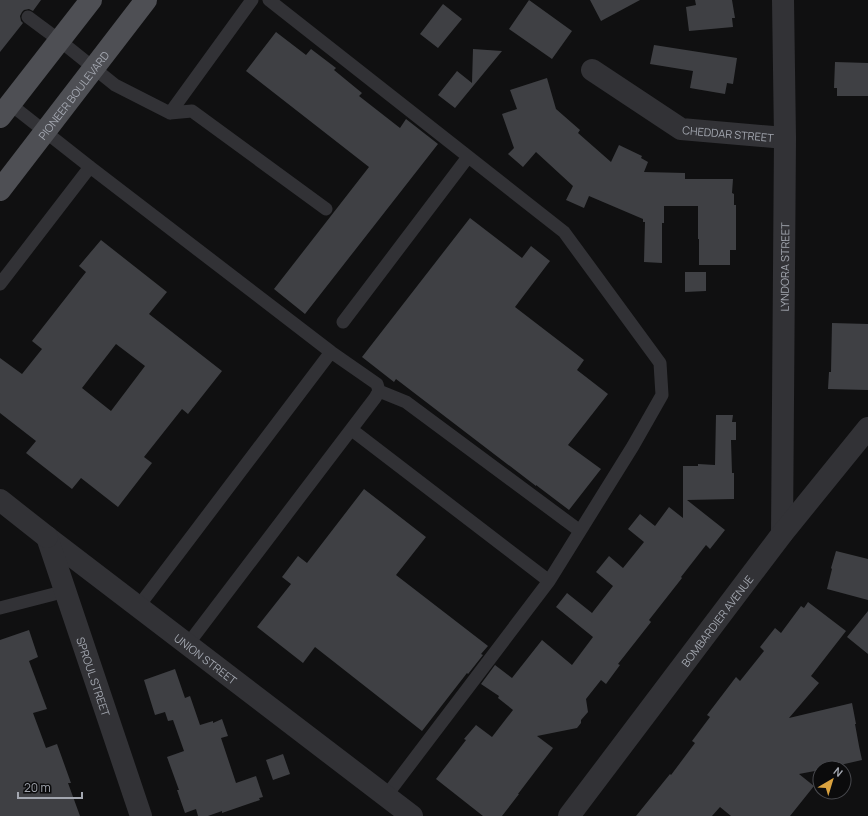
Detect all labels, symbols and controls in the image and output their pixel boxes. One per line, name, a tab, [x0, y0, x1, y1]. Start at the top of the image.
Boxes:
street label: PIONEER BOULEVARD	[34, 47, 112, 142]
street label: CHEDDAR STREET	[682, 122, 775, 145]
street label: LYNDORA STREET	[776, 222, 792, 312]
street label: BOMBARDIER AVENUE	[677, 572, 756, 669]
street label: UNION STREET	[172, 630, 241, 687]
street label: SPROUL STREET	[74, 635, 114, 718]
north arrow	[812, 760, 852, 800]
text: N	[831, 763, 846, 780]
scale bar	[18, 774, 82, 800]
text: 20 m	[24, 779, 51, 796]

